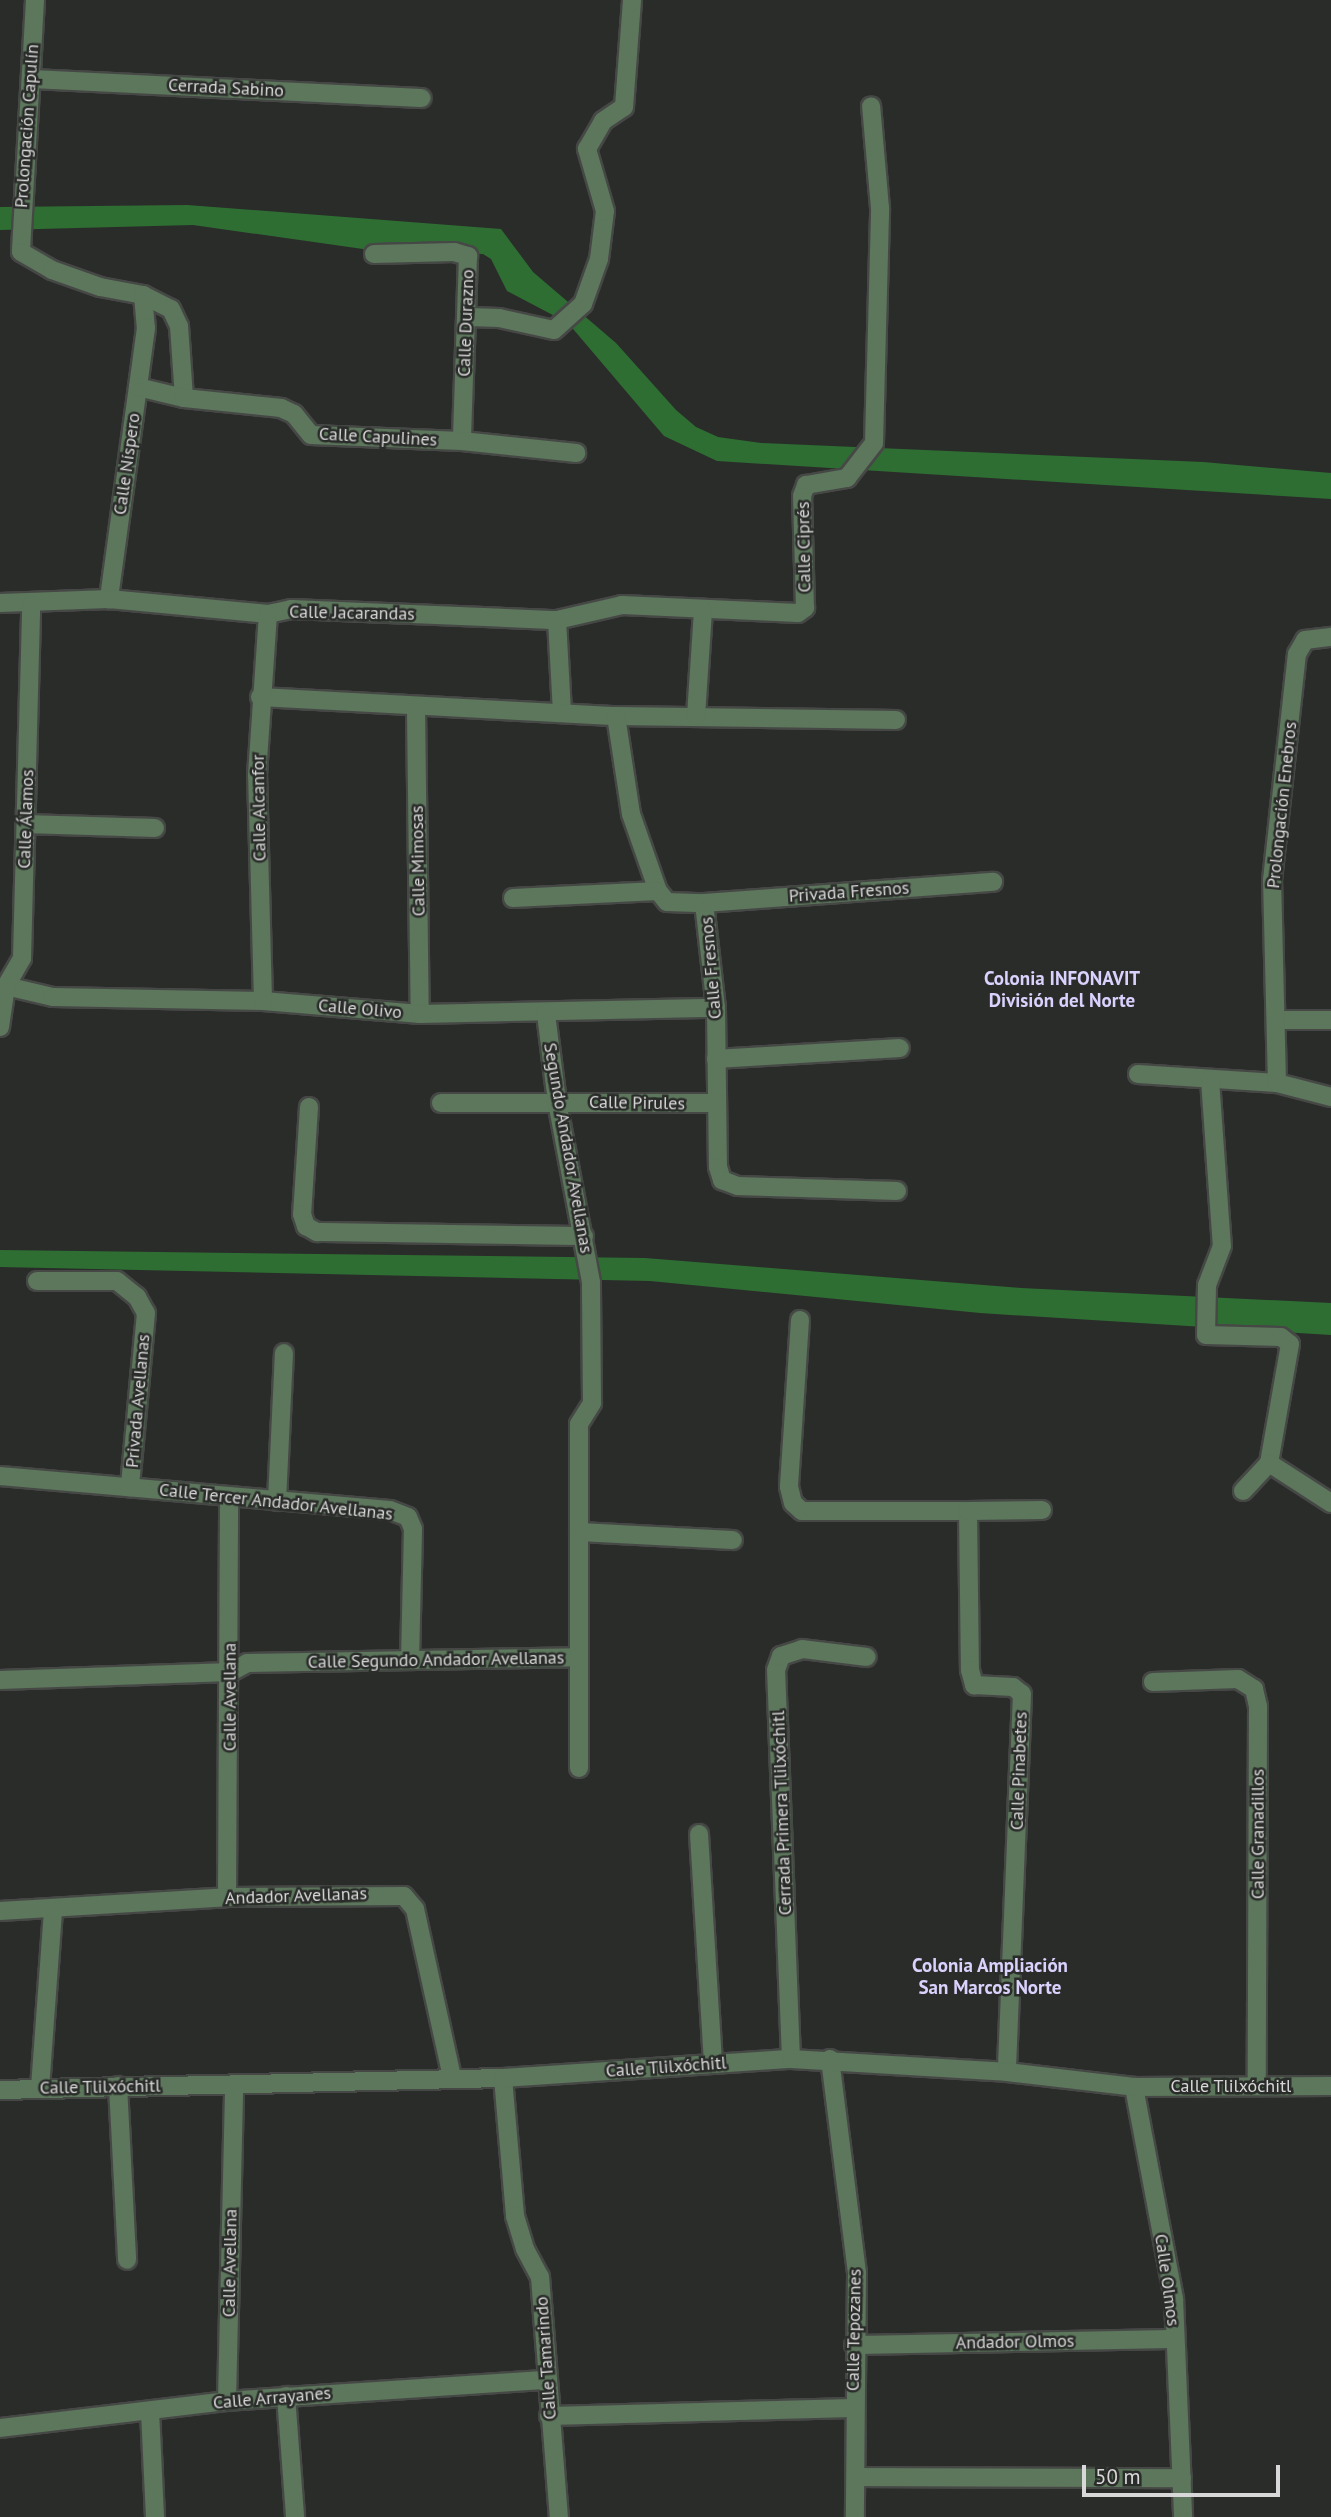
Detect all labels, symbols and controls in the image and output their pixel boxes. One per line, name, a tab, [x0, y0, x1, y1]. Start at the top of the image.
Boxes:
street label: Prolongación Capulín	[11, 43, 43, 209]
street label: Cerrada Sabino	[168, 74, 284, 102]
street label: Calle Durazno	[453, 269, 479, 377]
street label: Calle Níspero	[109, 412, 145, 516]
street label: Calle Capulines	[318, 423, 438, 451]
street label: Calle Ciprés	[792, 501, 816, 593]
street label: Calle Jacarandas	[289, 601, 415, 625]
street label: Prolongación Enebros	[1263, 721, 1301, 889]
street label: Calle Alcanfor	[247, 754, 271, 862]
street label: Calle Álamos	[13, 769, 39, 869]
street label: Calle Mimosas	[406, 805, 430, 917]
street label: Privada Fresnos	[788, 877, 910, 907]
street label: Calle Fresnos	[696, 916, 726, 1020]
district label: Colonia INFONAVIT División del Norte	[984, 968, 1140, 1012]
street label: Calle Olivo	[317, 995, 403, 1023]
street label: Segundo Andador Avellanas	[539, 1041, 597, 1255]
street label: Calle Pirules	[589, 1091, 685, 1115]
street label: Privada Avellanas	[121, 1333, 155, 1469]
street label: Calle Tercer Andador Avellanas	[157, 1479, 395, 1525]
street label: Calle Avellana	[219, 1642, 241, 1752]
street label: Calle Segundo Andador Avellanas	[307, 1647, 565, 1673]
street label: Cerrada Primera Tlilxóchitl	[768, 1710, 796, 1916]
street label: Calle Pinabetes	[1006, 1711, 1032, 1831]
street label: Calle Granadillos	[1247, 1769, 1269, 1899]
street label: Andador Avellanas	[224, 1883, 368, 1909]
district label: Colonia Ampliación San Marcos Norte	[912, 1955, 1068, 1999]
street label: Calle Tlilxóchitl	[605, 2052, 727, 2082]
street label: Calle Tlilxóchitl	[39, 2075, 161, 2099]
street label: Calle Tlilxóchitl	[1170, 2075, 1292, 2097]
street label: Calle Avellana	[218, 2208, 242, 2318]
street label: Calle Olmos	[1150, 2233, 1184, 2327]
street label: Calle Tepozanes	[842, 2268, 866, 2392]
street label: Calle Tamarindo	[531, 2295, 561, 2421]
street label: Andador Olmos	[955, 2330, 1075, 2354]
street label: Calle Arrayanes	[212, 2382, 332, 2414]
scale bar	[1086, 2450, 1284, 2494]
text: 50 m	[1095, 2463, 1141, 2490]

